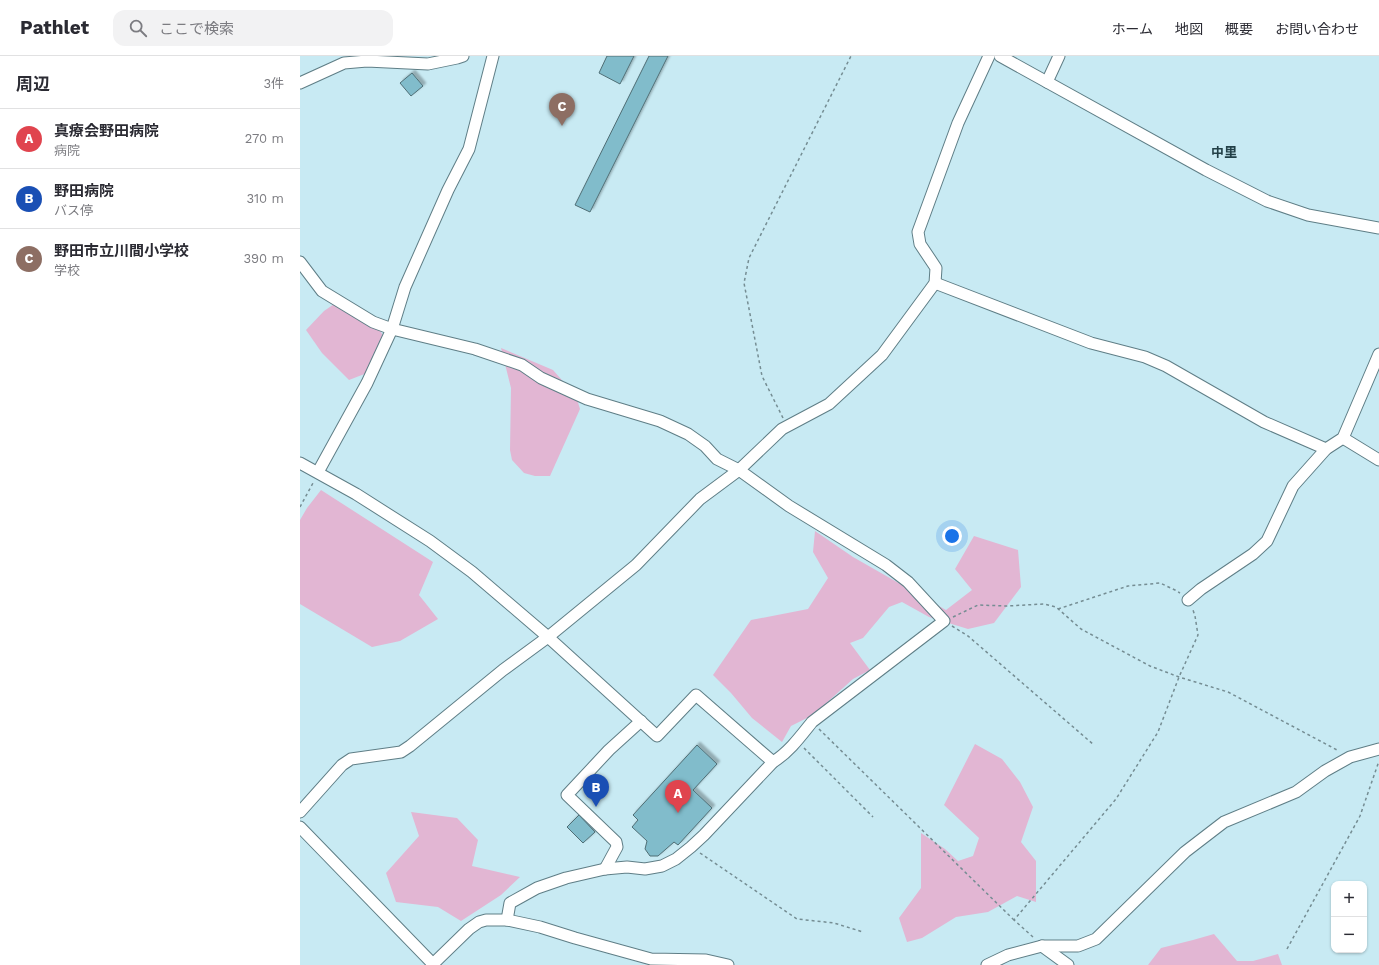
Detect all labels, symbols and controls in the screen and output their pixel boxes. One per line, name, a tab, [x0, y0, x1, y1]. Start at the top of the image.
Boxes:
search box	[113, 10, 393, 46]
text: Pathlet	[20, 16, 89, 39]
icon: search	[127, 17, 149, 39]
text: ここで検索	[159, 20, 234, 38]
text: ホーム	[1111, 21, 1153, 37]
text: 地図	[1175, 21, 1203, 37]
text: 概要	[1225, 21, 1253, 37]
text: お問い合わせ	[1275, 21, 1359, 37]
text: 周辺	[16, 74, 50, 94]
text: 3件	[263, 76, 284, 91]
pin: C	[549, 93, 575, 126]
text: 真療会野田病院	[54, 122, 159, 140]
text: A	[25, 131, 33, 146]
text: 270 m	[245, 131, 284, 146]
text: 病院	[54, 143, 80, 158]
district label: 中里	[1211, 145, 1237, 160]
text: 野田病院	[54, 182, 114, 200]
text: B	[25, 191, 33, 206]
text: 310 m	[246, 191, 284, 206]
text: バス停	[54, 203, 93, 218]
text: 野田市立川間小学校	[54, 242, 189, 260]
text: C	[25, 251, 33, 266]
text: 390 m	[243, 251, 284, 266]
text: 学校	[54, 263, 80, 278]
your location	[942, 526, 962, 546]
pin: B	[583, 774, 609, 807]
pin: A	[665, 780, 691, 813]
map controls	[1331, 881, 1367, 953]
button: +	[1331, 881, 1367, 917]
button: −	[1331, 917, 1367, 953]

